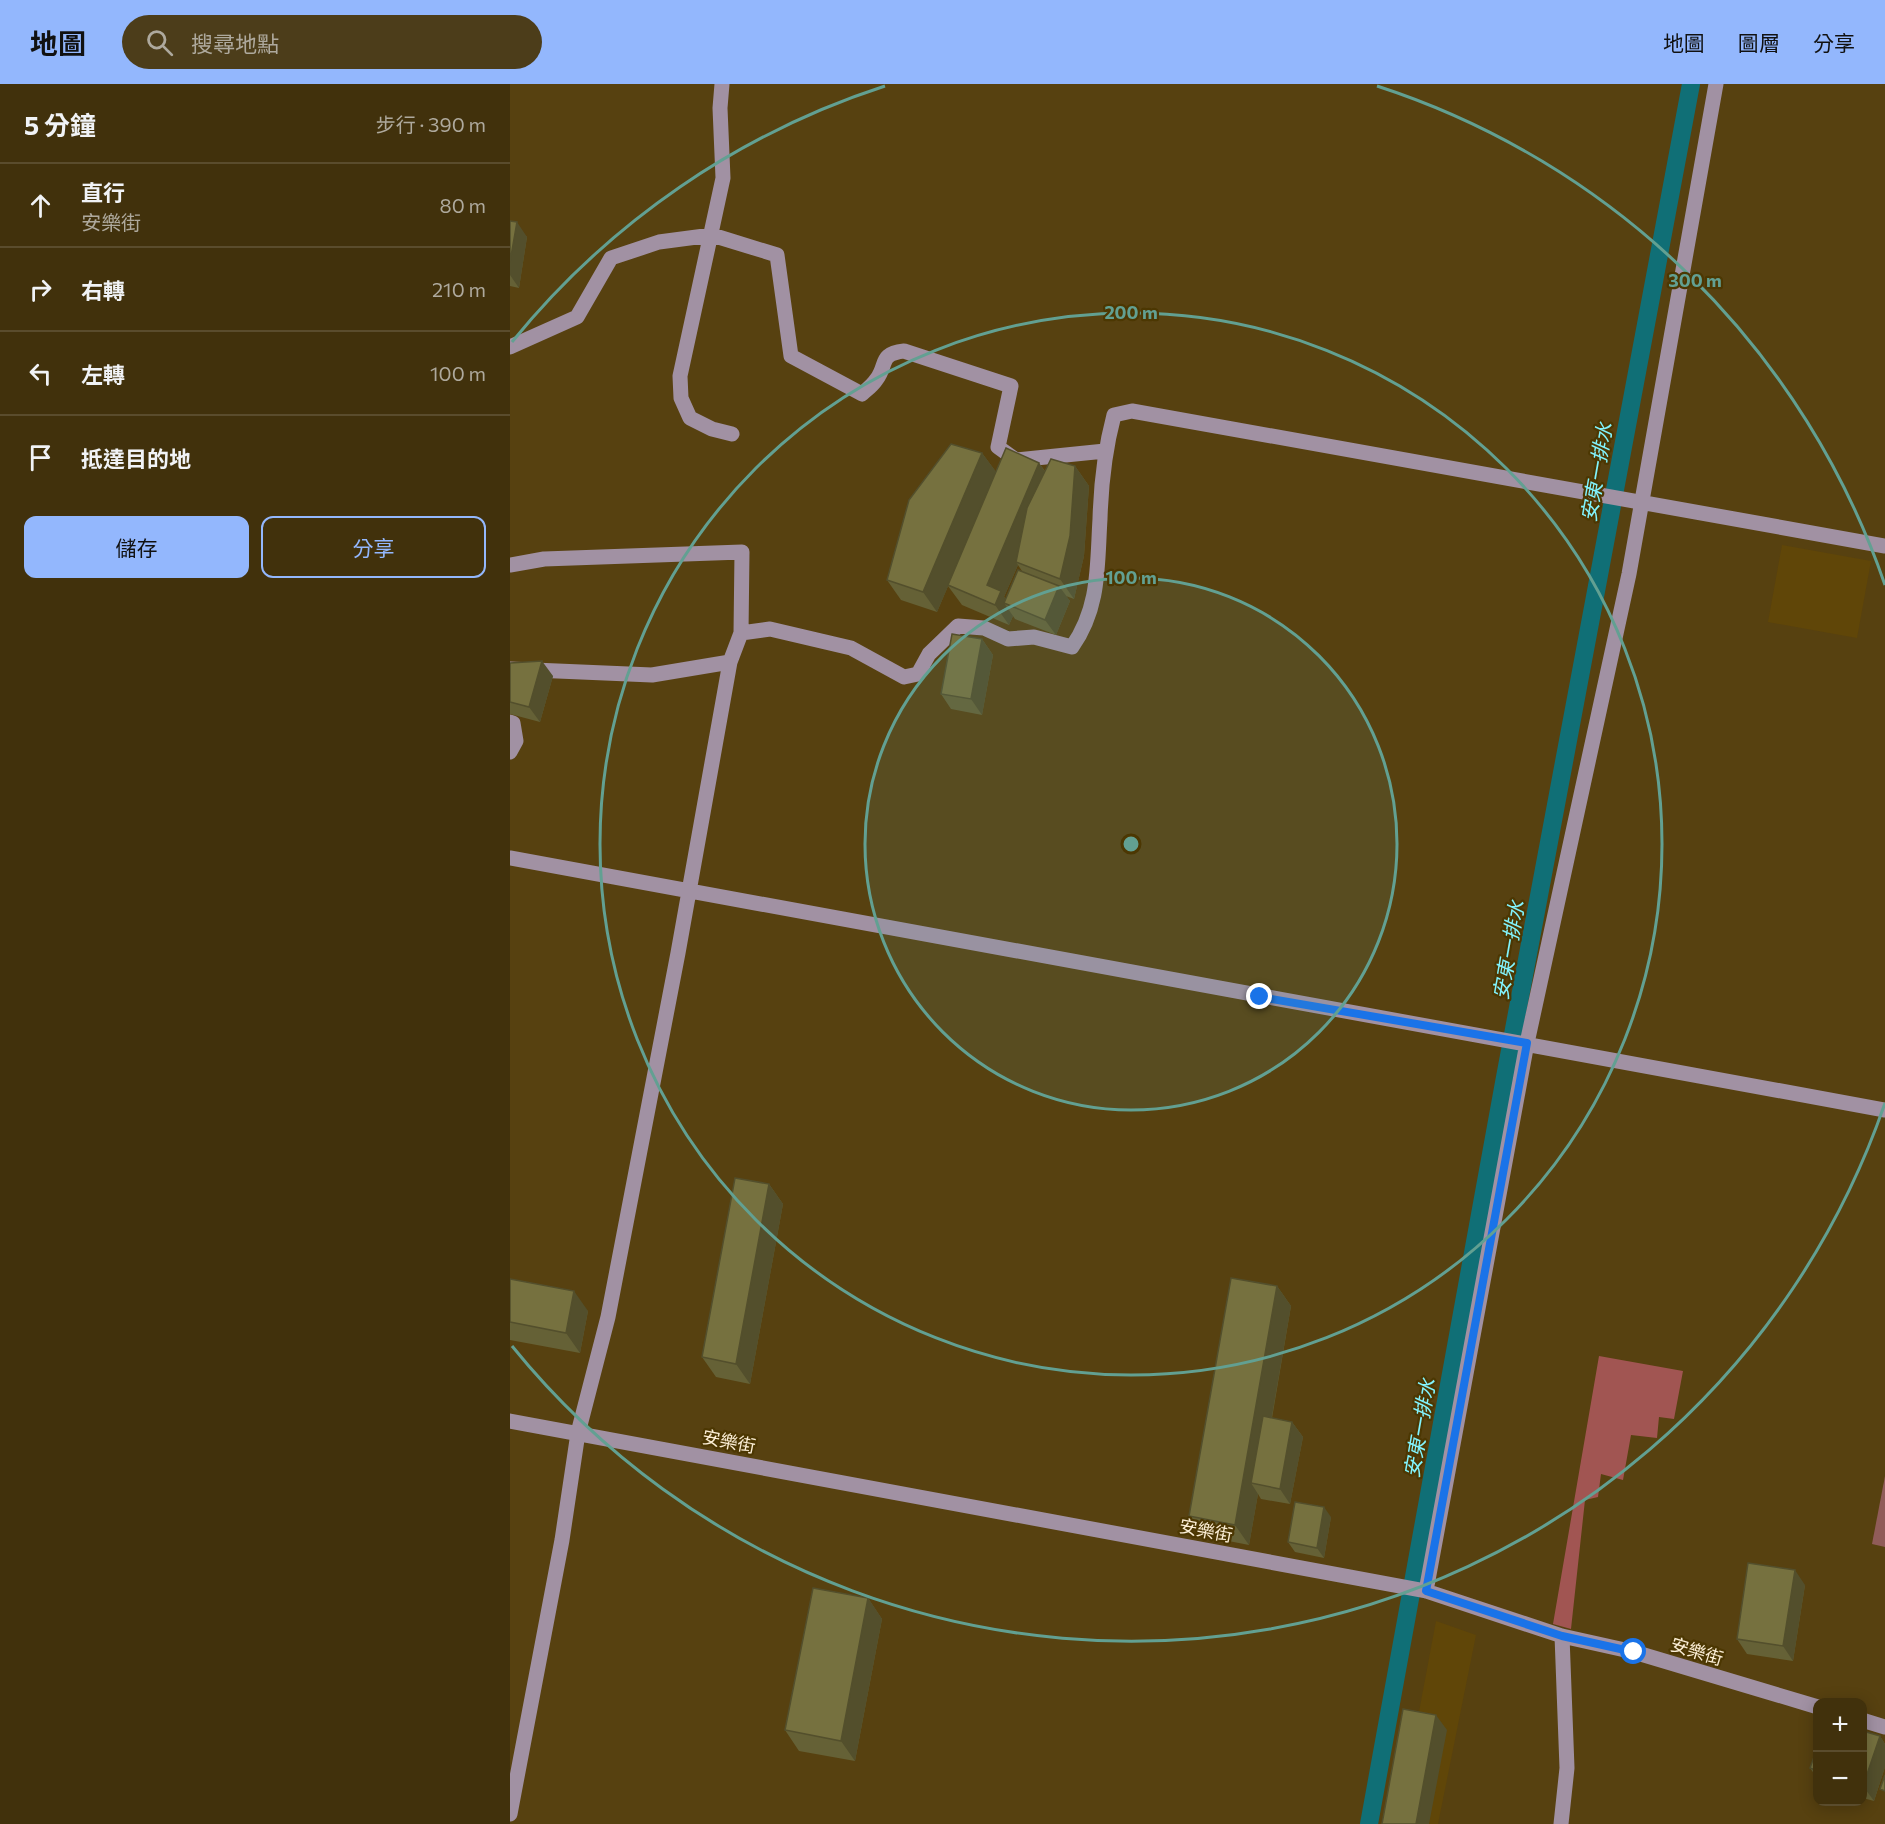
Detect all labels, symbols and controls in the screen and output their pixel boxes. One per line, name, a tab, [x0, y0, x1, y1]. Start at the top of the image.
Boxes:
search box	[122, 15, 542, 69]
text: 地圖	[30, 26, 86, 60]
icon: search	[143, 26, 176, 59]
text: 搜尋地點	[191, 30, 279, 57]
text: 地圖	[1663, 30, 1705, 55]
text: 圖層	[1738, 30, 1780, 55]
text: 分享	[1813, 30, 1855, 55]
text: 5 分鐘	[24, 109, 96, 140]
text: 步行 · 390 m	[376, 112, 486, 136]
text: 直行	[81, 179, 125, 206]
icon: ahead	[24, 189, 57, 222]
text: 80 m	[440, 193, 486, 217]
text: 安樂街	[81, 210, 141, 234]
text: 300 m	[1668, 269, 1722, 291]
icon: right	[24, 273, 57, 306]
text: 右轉	[81, 277, 125, 304]
text: 210 m	[432, 277, 486, 301]
text: 200 m	[1104, 301, 1158, 323]
icon: left	[24, 357, 57, 390]
text: 左轉	[81, 361, 125, 388]
text: 100 m	[430, 361, 486, 385]
water label: 安東一排水	[1575, 420, 1617, 523]
icon: arrive	[24, 441, 57, 474]
text: 抵達目的地	[81, 445, 191, 472]
button: 儲存	[24, 516, 249, 578]
button: 分享	[261, 516, 486, 578]
text: 100 m	[1105, 566, 1157, 588]
centre of rings	[1121, 834, 1141, 854]
water label: 安東一排水	[1487, 898, 1529, 1001]
route end	[1246, 983, 1272, 1009]
water label: 安東一排水	[1398, 1376, 1440, 1479]
street label: 安樂街	[700, 1425, 758, 1457]
street label: 安樂街	[1177, 1514, 1235, 1546]
street label: 安樂街	[1668, 1633, 1726, 1669]
route start	[1620, 1638, 1646, 1664]
map controls	[1813, 1698, 1867, 1806]
button: +	[1813, 1698, 1867, 1752]
button: −	[1813, 1752, 1867, 1806]

